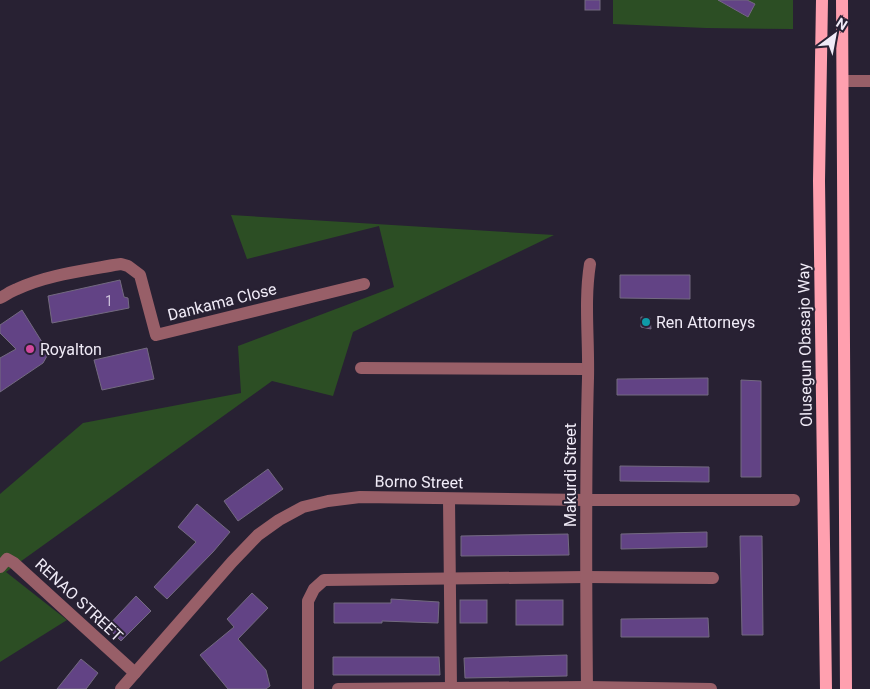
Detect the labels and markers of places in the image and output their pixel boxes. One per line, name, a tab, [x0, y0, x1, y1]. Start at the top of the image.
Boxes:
place label: Ren Attorneys	[656, 313, 755, 332]
marker: Ren Attorneys	[640, 316, 652, 328]
place label: Royalton	[40, 340, 102, 359]
marker: Royalton	[24, 343, 36, 355]

